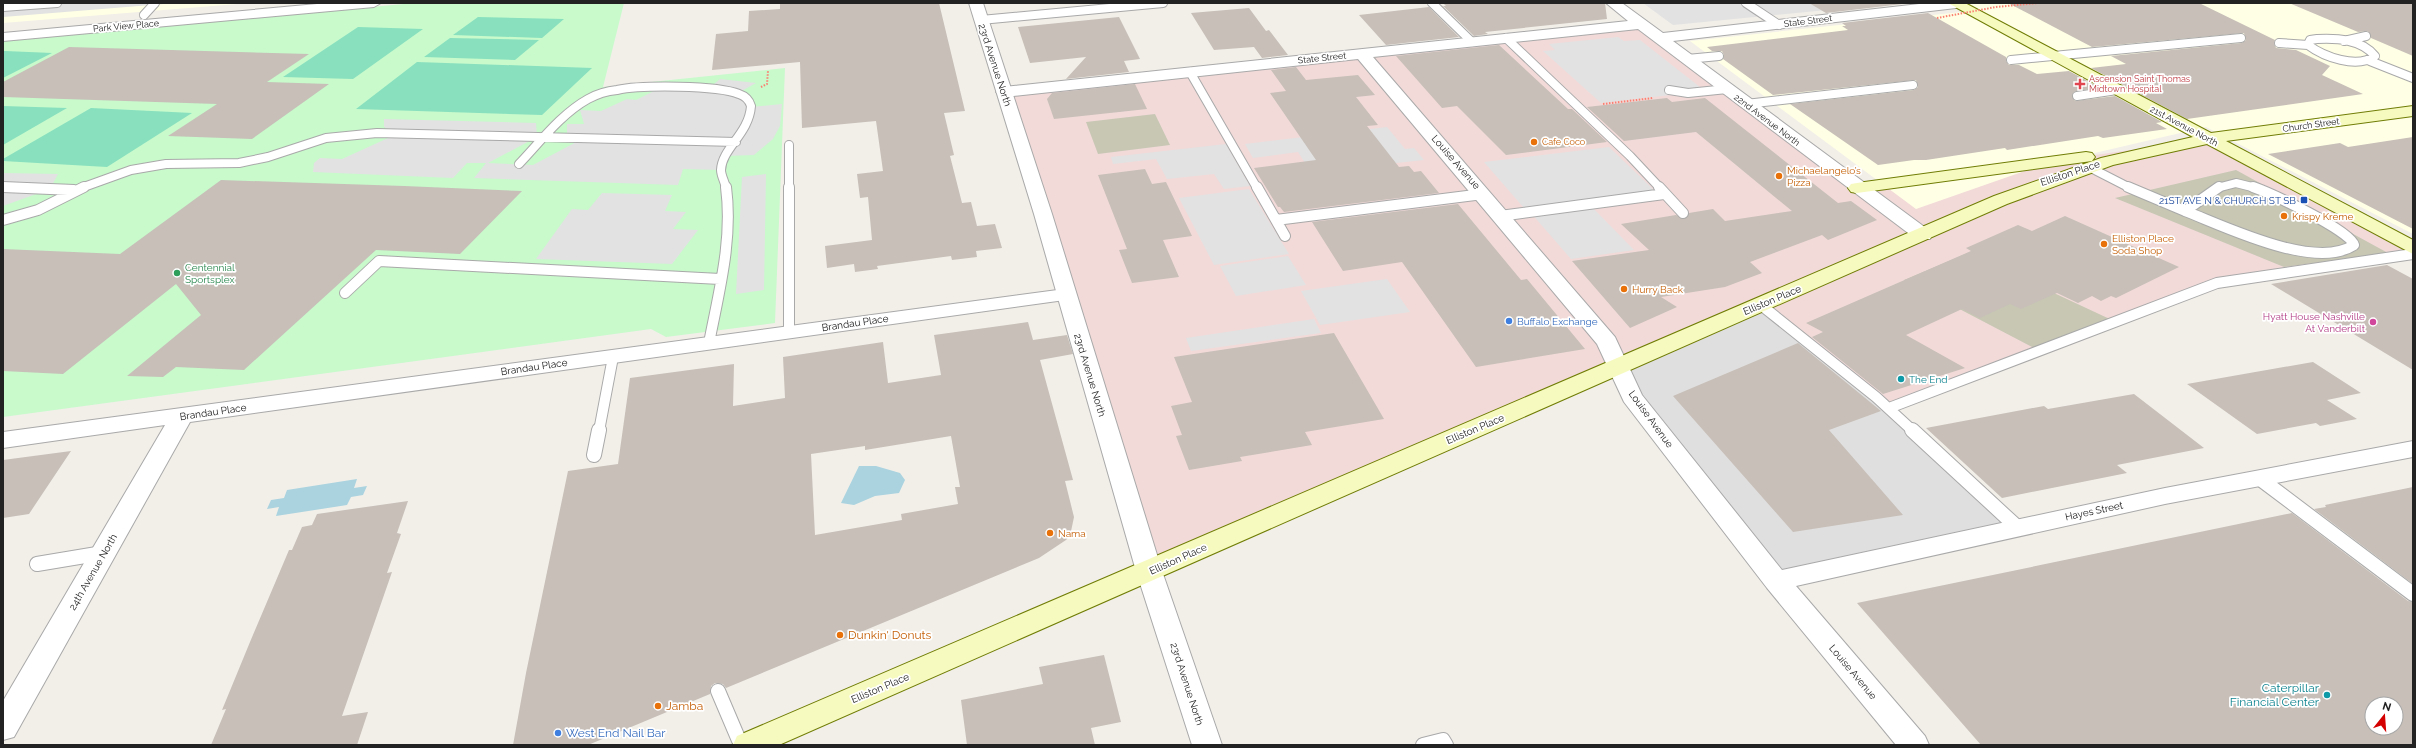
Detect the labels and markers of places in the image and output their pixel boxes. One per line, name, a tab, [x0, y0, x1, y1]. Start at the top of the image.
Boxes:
place label: Ascension Saint Thomas Midtown Hospital	[2089, 74, 2191, 94]
marker: Ascension Saint Thomas Midtown Hospital	[2074, 78, 2086, 90]
marker: Cafe Coco	[1529, 137, 1539, 147]
place label: Cafe Coco	[1542, 137, 1585, 147]
place label: Michaelangelo’s Pizza	[1787, 165, 1861, 188]
marker: Michaelangelo’s Pizza	[1774, 171, 1784, 181]
place label: 21ST AVE N & CHURCH ST SB	[2159, 195, 2296, 206]
marker: 21ST AVE N & CHURCH ST SB	[2299, 195, 2309, 205]
marker: Krispy Kreme	[2279, 211, 2289, 221]
place label: Krispy Kreme	[2292, 211, 2353, 222]
place label: Elliston Place Soda Shop	[2112, 233, 2174, 256]
marker: Elliston Place Soda Shop	[2099, 239, 2109, 249]
place label: Centennial Sportsplex	[185, 262, 235, 285]
marker: Centennial Sportsplex	[172, 268, 182, 278]
marker: Hurry Back	[1619, 284, 1629, 294]
place label: Hurry Back	[1632, 284, 1684, 295]
place label: Hyatt House Nashville At Vanderbilt	[2263, 311, 2366, 334]
marker: Buffalo Exchange	[1504, 316, 1514, 326]
place label: Buffalo Exchange	[1517, 316, 1598, 327]
marker: Hyatt House Nashville At Vanderbilt	[2368, 317, 2378, 327]
marker: The End	[1896, 374, 1906, 384]
place label: The End	[1909, 374, 1947, 385]
marker: Nama	[1045, 528, 1055, 538]
place label: Nama	[1058, 528, 1086, 539]
place label: Dunkin' Donuts	[848, 628, 932, 642]
marker: Dunkin' Donuts	[835, 630, 845, 640]
place label: Caterpillar Financial Center	[2230, 681, 2320, 709]
marker: Caterpillar Financial Center	[2322, 690, 2332, 700]
place label: Jamba	[666, 699, 703, 713]
marker: Jamba	[653, 701, 663, 711]
place label: West End Nail Bar	[566, 726, 666, 740]
marker: West End Nail Bar	[553, 728, 563, 738]

